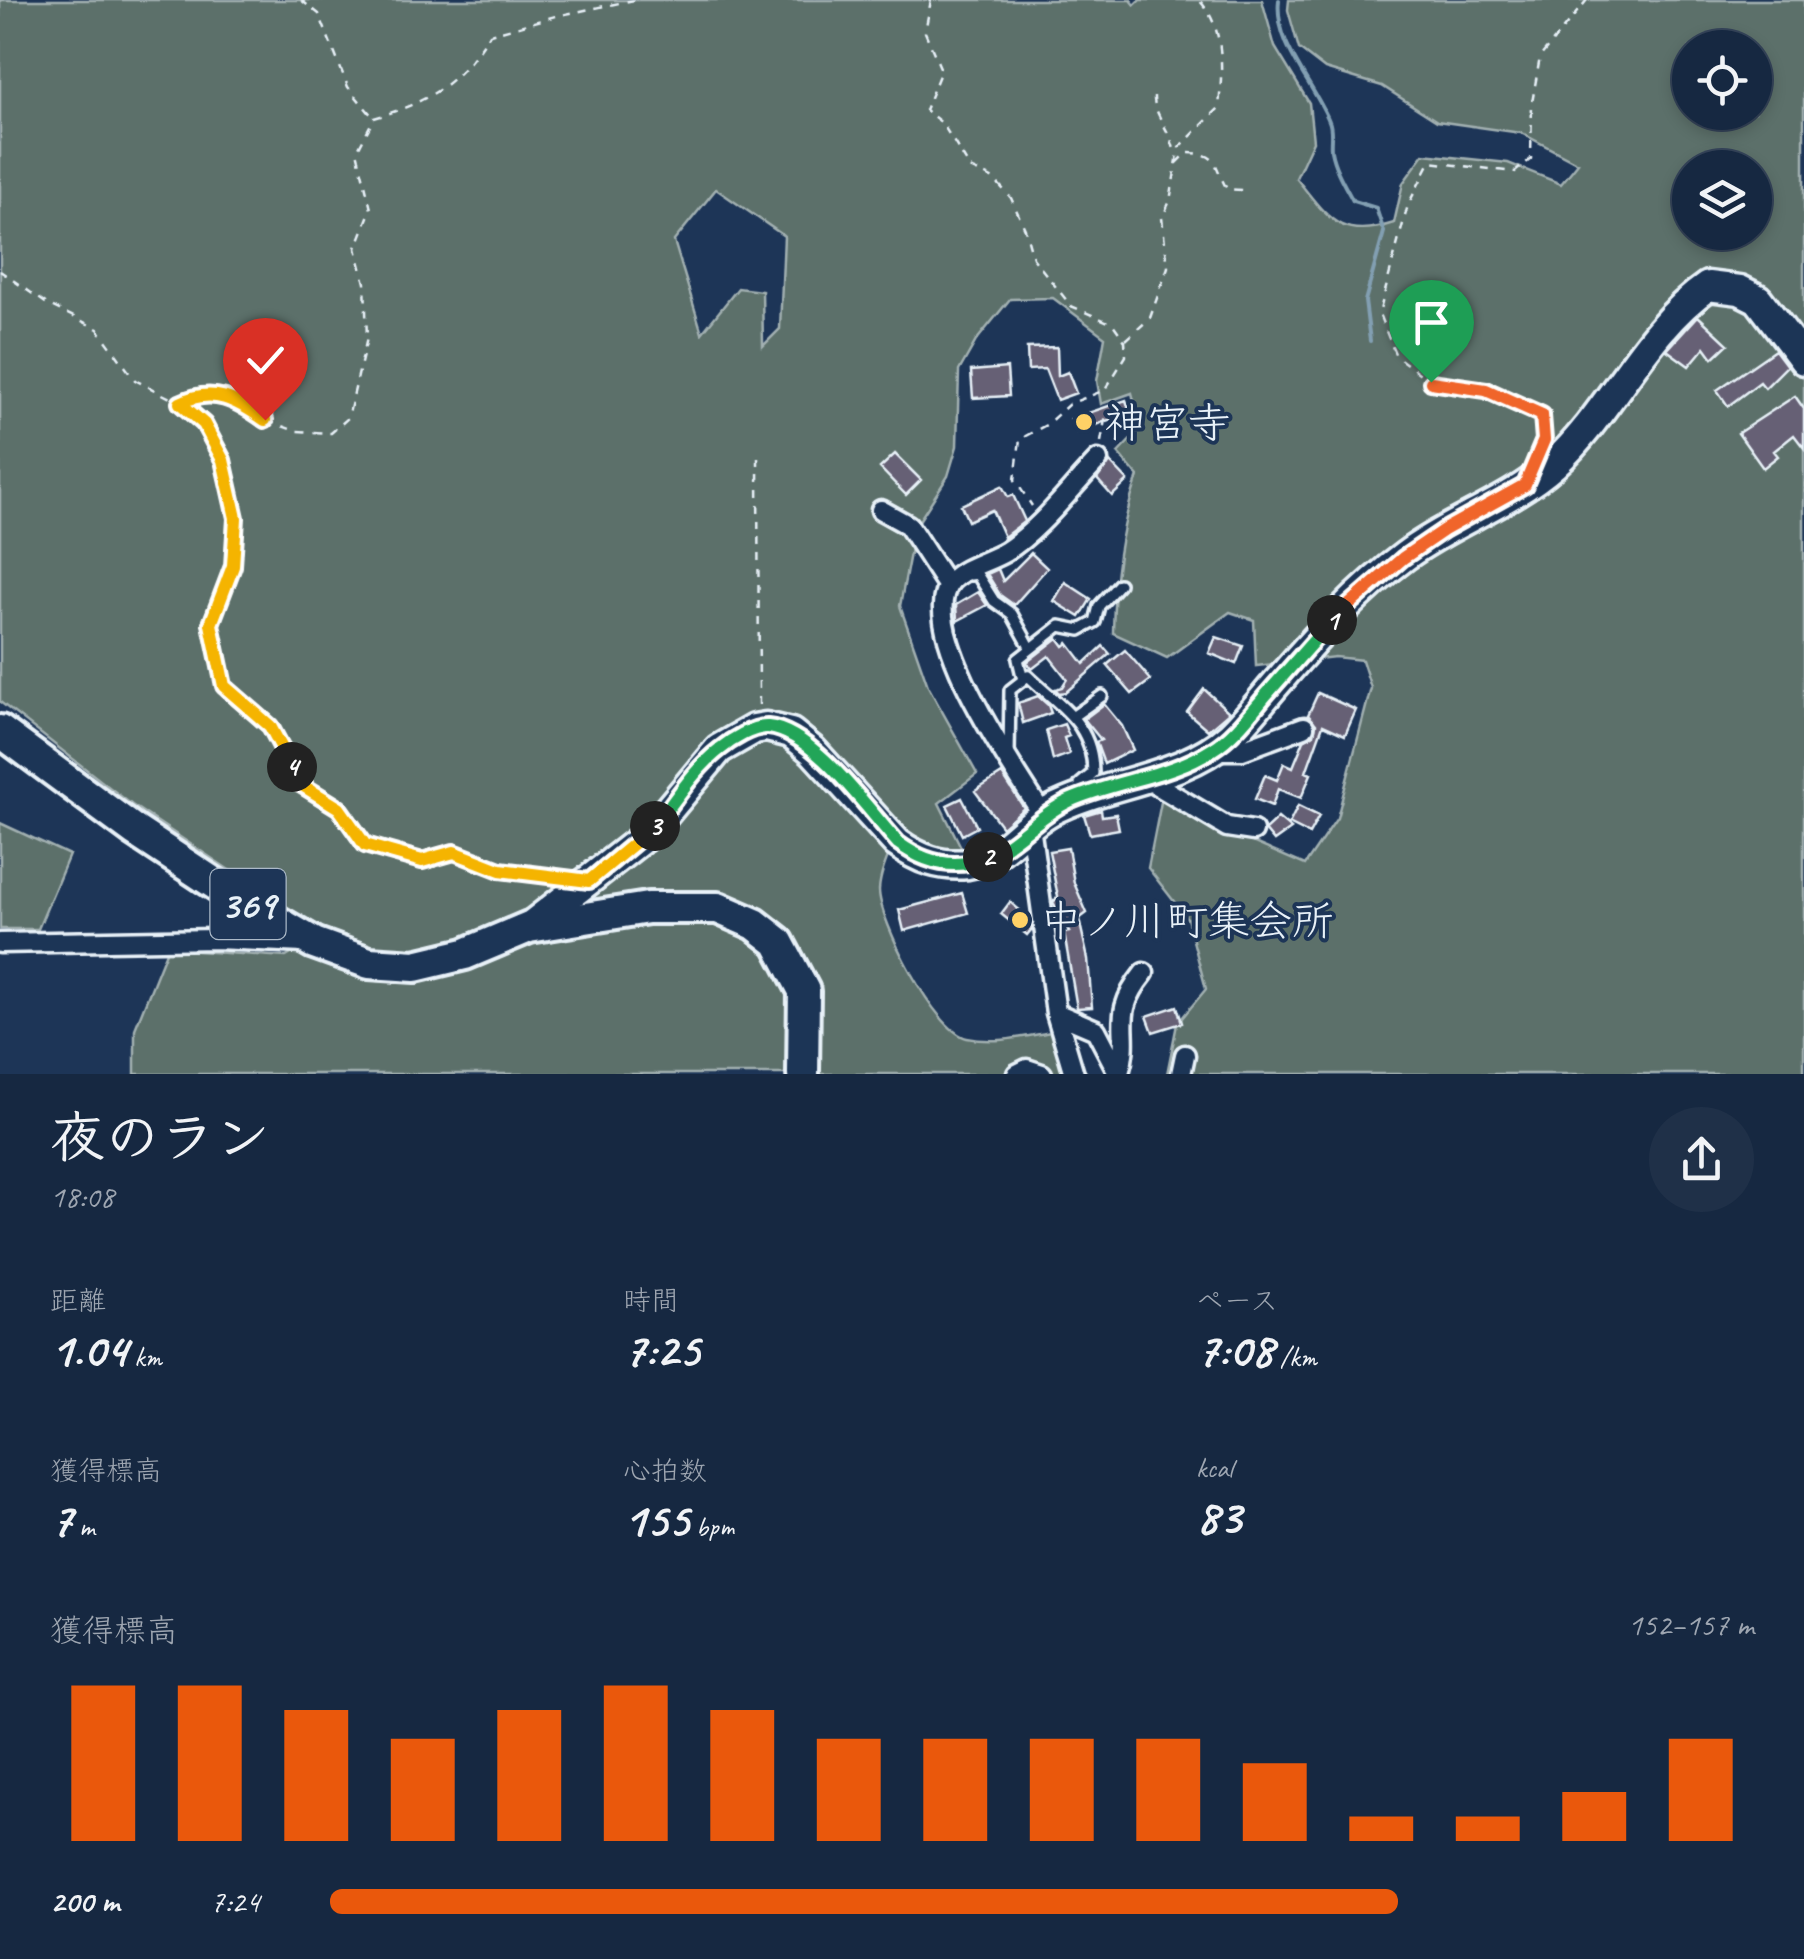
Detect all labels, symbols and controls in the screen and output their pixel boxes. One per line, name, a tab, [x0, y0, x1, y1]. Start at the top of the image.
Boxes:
map controls	[1672, 30, 1772, 250]
button: locate	[1672, 30, 1772, 130]
button: layers	[1672, 150, 1772, 250]
pin	[1389, 280, 1474, 383]
icon: arrive	[1404, 295, 1459, 350]
pin	[223, 318, 308, 421]
icon: check	[238, 333, 293, 388]
place label: 神宮寺	[1104, 397, 1230, 450]
marker: 神宮寺	[1073, 411, 1095, 433]
pin: 1	[1307, 595, 1357, 645]
text: 1	[1326, 602, 1338, 637]
pin: 4	[267, 742, 317, 792]
text: 4	[286, 749, 298, 784]
pin: 3	[630, 801, 680, 851]
text: 3	[649, 808, 661, 843]
pin: 2	[963, 832, 1013, 882]
text: 2	[982, 839, 994, 874]
road number: 369	[210, 869, 286, 939]
place label: 中ノ川町集会所	[1040, 895, 1334, 948]
marker: 中ノ川町集会所	[1009, 909, 1031, 931]
text: 夜のラン	[50, 1103, 270, 1173]
button: share	[1649, 1107, 1754, 1212]
text: 18:08	[50, 1176, 114, 1217]
text: 距離	[50, 1283, 106, 1318]
text: 時間	[623, 1283, 679, 1318]
text: ペース	[1196, 1283, 1278, 1318]
text: 1.04	[50, 1318, 127, 1381]
text: 7:25	[623, 1318, 699, 1381]
text: 7:08	[1196, 1318, 1273, 1381]
text: km	[127, 1339, 162, 1374]
text: /km	[1273, 1339, 1317, 1374]
text: kcal	[1196, 1450, 1233, 1485]
text: 獲得標高	[50, 1453, 162, 1488]
text: 心拍数	[623, 1453, 707, 1488]
text: 83	[1196, 1485, 1241, 1548]
text: 7	[50, 1488, 72, 1551]
text: 155	[623, 1488, 689, 1551]
text: m	[72, 1509, 95, 1544]
text: bpm	[689, 1509, 734, 1544]
text: 152–157 m	[1628, 1604, 1754, 1645]
text: 獲得標高	[50, 1610, 178, 1651]
text: 200 m	[50, 1881, 119, 1922]
text: 7:24	[210, 1881, 260, 1922]

